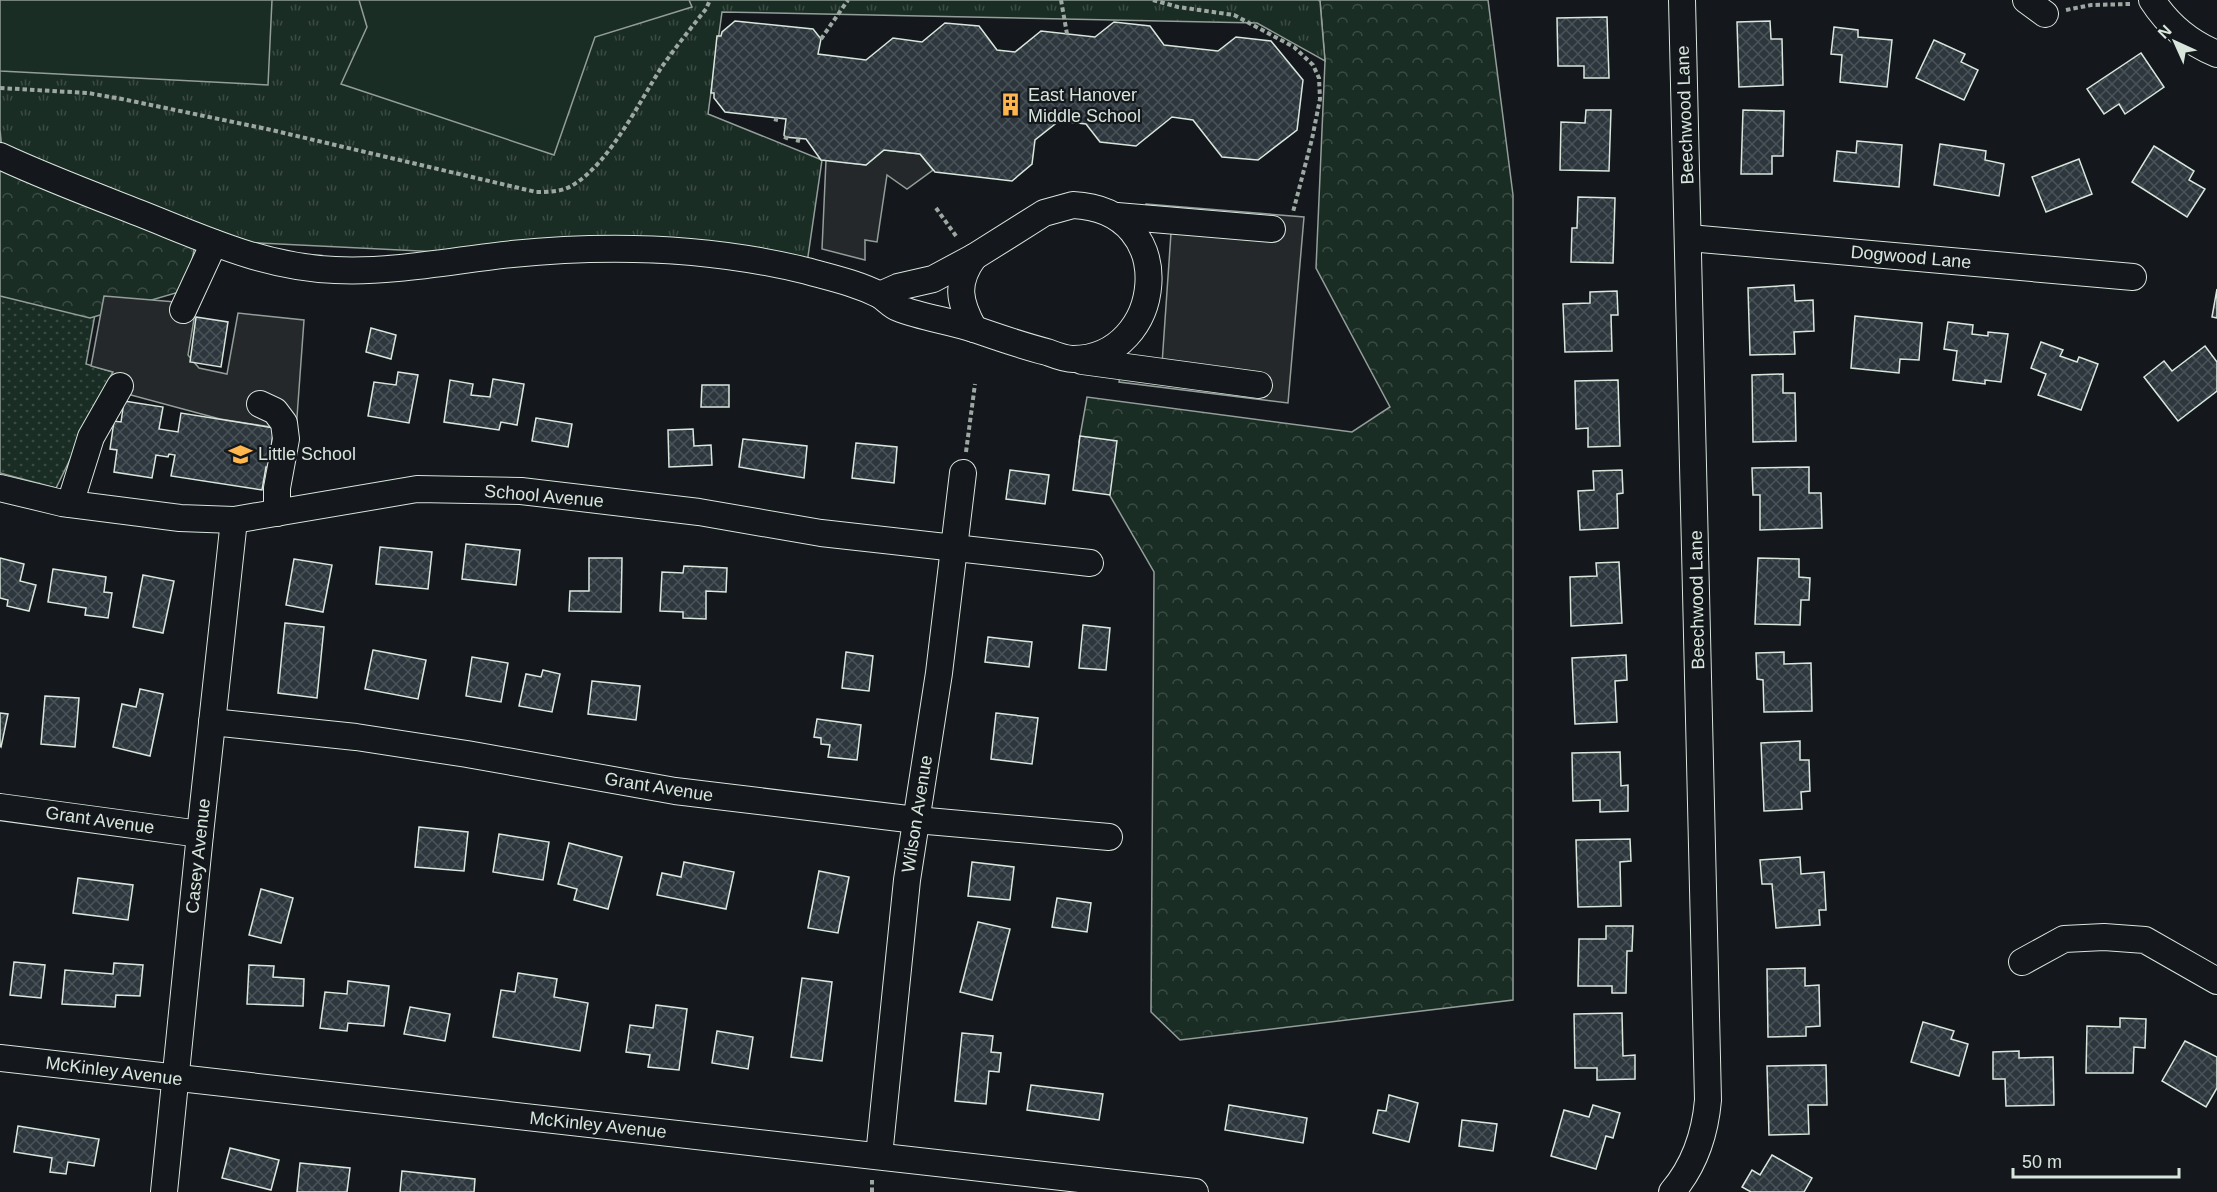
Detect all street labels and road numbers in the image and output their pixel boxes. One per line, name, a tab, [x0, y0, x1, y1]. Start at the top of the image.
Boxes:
street label: Beechwood Lane	[1673, 45, 1697, 185]
street label: Dogwood Lane	[1850, 242, 1972, 272]
street label: School Avenue	[483, 481, 605, 511]
street label: Beechwood Lane	[1686, 530, 1708, 670]
street label: Wilson Avenue	[898, 754, 936, 874]
street label: Grant Avenue	[603, 769, 715, 805]
street label: Casey Avenue	[182, 797, 214, 915]
street label: Grant Avenue	[44, 802, 156, 838]
street label: McKinley Avenue	[44, 1053, 184, 1089]
street label: McKinley Avenue	[528, 1108, 668, 1142]

